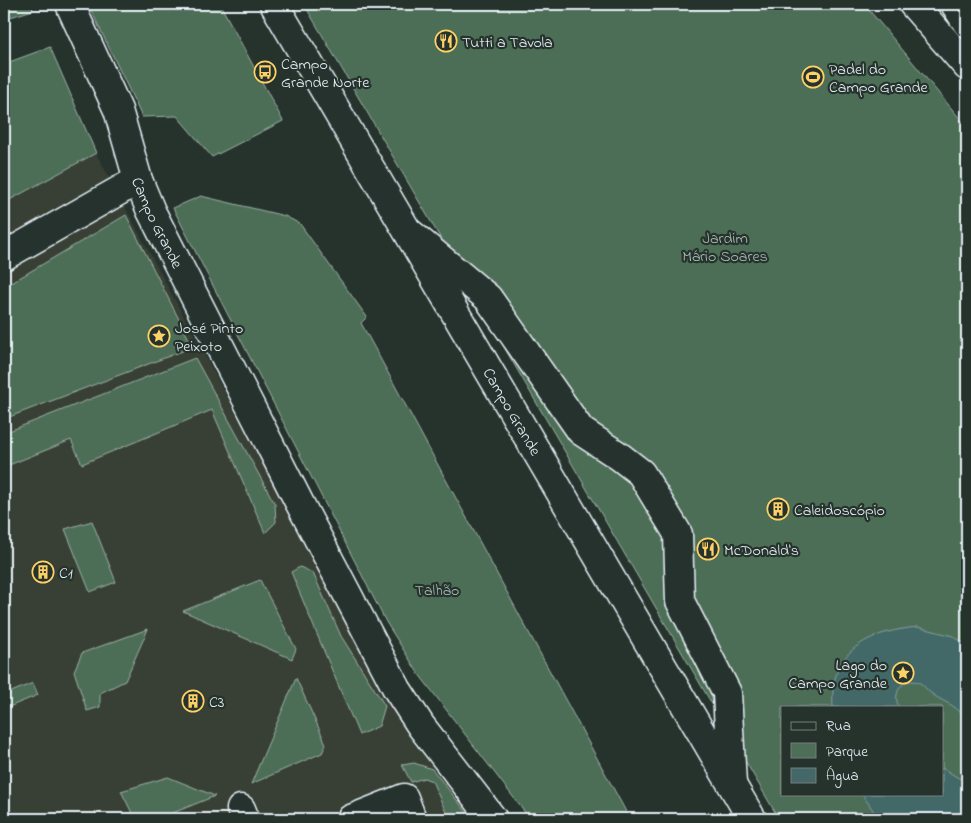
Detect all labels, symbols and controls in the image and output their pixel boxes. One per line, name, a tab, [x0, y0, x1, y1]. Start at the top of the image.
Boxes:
restaurant icon: Tutti a Tavola	[434, 29, 458, 53]
place label: Tutti a Tavola	[462, 31, 553, 55]
place label: Campo Grande Norte	[281, 53, 370, 95]
place label: Padel do Campo Grande	[829, 58, 928, 100]
bus stop icon: Campo Grande Norte	[253, 60, 277, 84]
sports icon: Padel do Campo Grande	[801, 65, 825, 89]
street label: Campo Grande	[124, 174, 189, 274]
park label: Jardim Mário Soares	[682, 227, 768, 269]
place label: José Pinto Peixoto	[175, 317, 243, 359]
place icon: José Pinto Peixoto	[147, 324, 171, 348]
street label: Campo Grande	[476, 364, 547, 461]
building icon: Caleidoscópio	[766, 497, 790, 521]
place label: Caleidoscópio	[794, 499, 885, 523]
restaurant icon: McDonald's	[696, 537, 720, 561]
place label: McDonald's	[724, 539, 799, 563]
building icon: C1	[31, 560, 55, 584]
place label: C1	[59, 562, 73, 586]
park label: Talhão	[415, 579, 459, 603]
place label: Lago do Campo Grande	[788, 654, 888, 696]
place icon: Lago do Campo Grande	[891, 661, 915, 685]
building icon: C3	[181, 689, 205, 713]
place label: C3	[209, 691, 224, 715]
legend	[781, 706, 944, 796]
text: Rua	[826, 715, 851, 737]
text: Parque	[826, 741, 868, 763]
text: Água	[826, 765, 859, 788]

